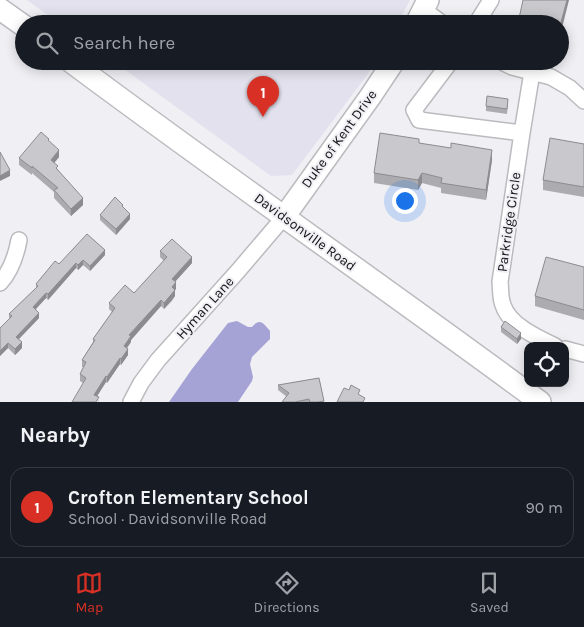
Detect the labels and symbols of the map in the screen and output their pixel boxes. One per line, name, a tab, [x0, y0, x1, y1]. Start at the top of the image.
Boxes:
pin: 1	[247, 76, 279, 117]
street label: Duke of Kent Drive	[298, 87, 380, 191]
street label: Parkridge Circle	[494, 171, 524, 273]
your location	[392, 188, 418, 214]
street label: Davidsonville Road	[251, 189, 359, 275]
street label: Hyman Lane	[172, 273, 238, 343]

